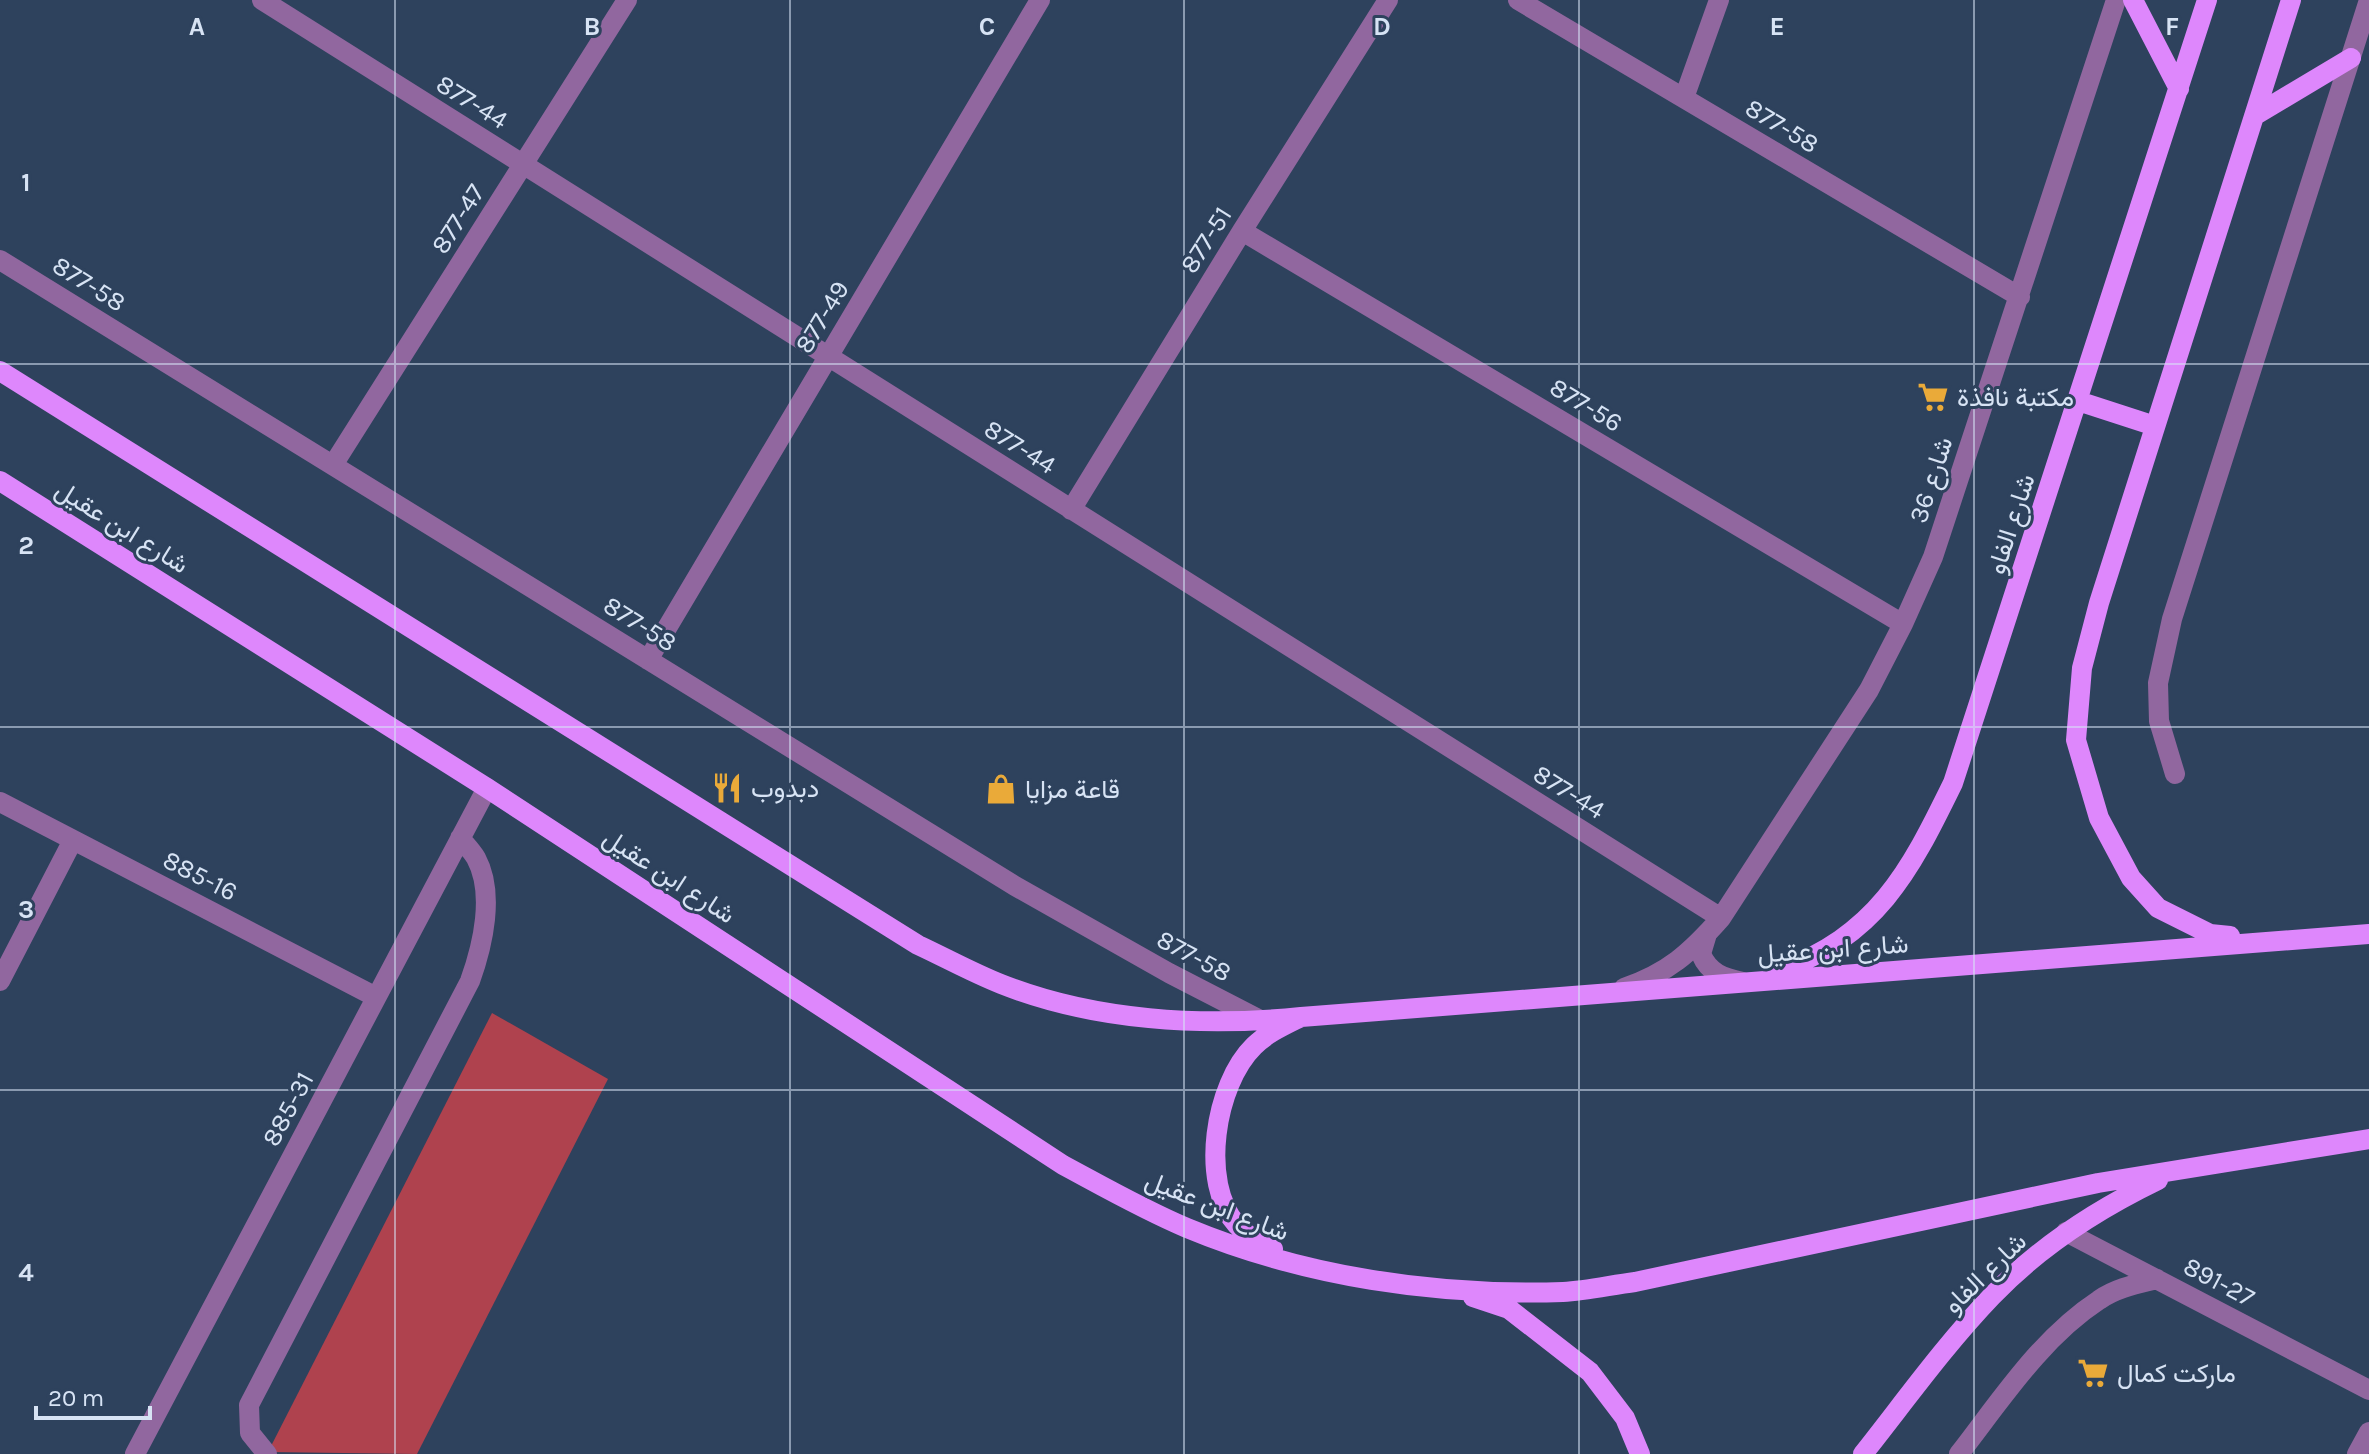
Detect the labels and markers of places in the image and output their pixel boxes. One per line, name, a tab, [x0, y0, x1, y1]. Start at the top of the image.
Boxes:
supermarket icon: مكتبة نافذة	[1916, 380, 1950, 414]
place label: مكتبة نافذة	[1957, 382, 2074, 413]
restaurant icon: دبدوب	[710, 771, 744, 805]
shop icon: قاعة مزايا	[984, 772, 1018, 806]
place label: دبدوب	[751, 773, 819, 804]
place label: قاعة مزايا	[1025, 774, 1120, 805]
supermarket icon: ماركت كمال	[2076, 1356, 2110, 1390]
place label: ماركت كمال	[2117, 1358, 2236, 1389]

